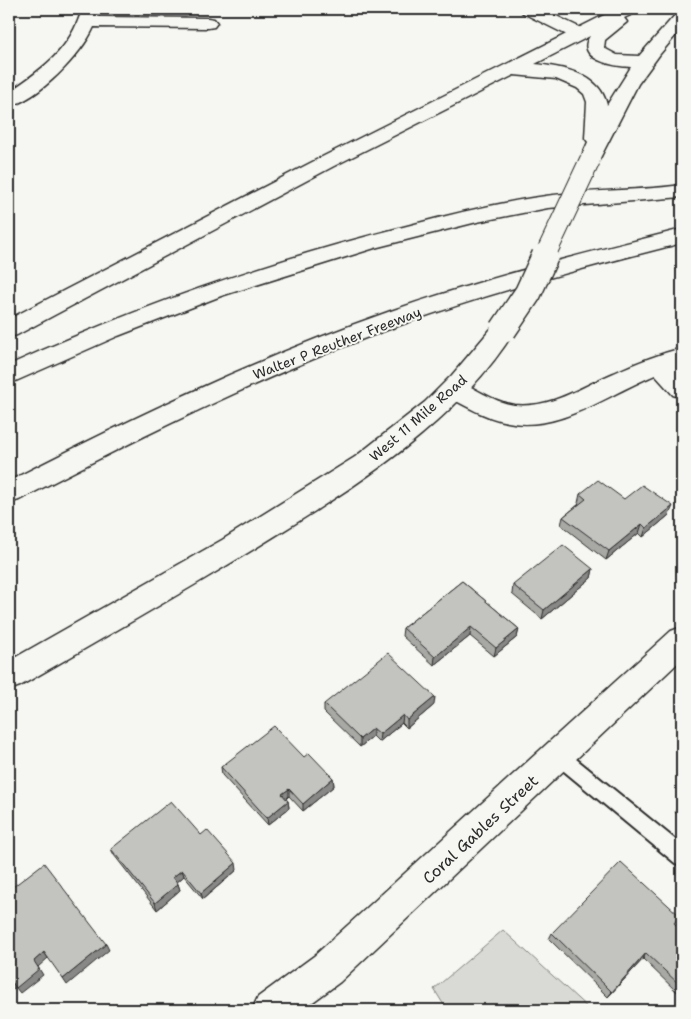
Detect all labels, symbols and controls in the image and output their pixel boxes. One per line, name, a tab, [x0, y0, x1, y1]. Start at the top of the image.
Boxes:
street label: Walter P Reuther Freeway	[250, 303, 424, 383]
street label: West 11 Mile Road	[366, 371, 471, 465]
street label: Coral Gables Street	[418, 770, 543, 889]

